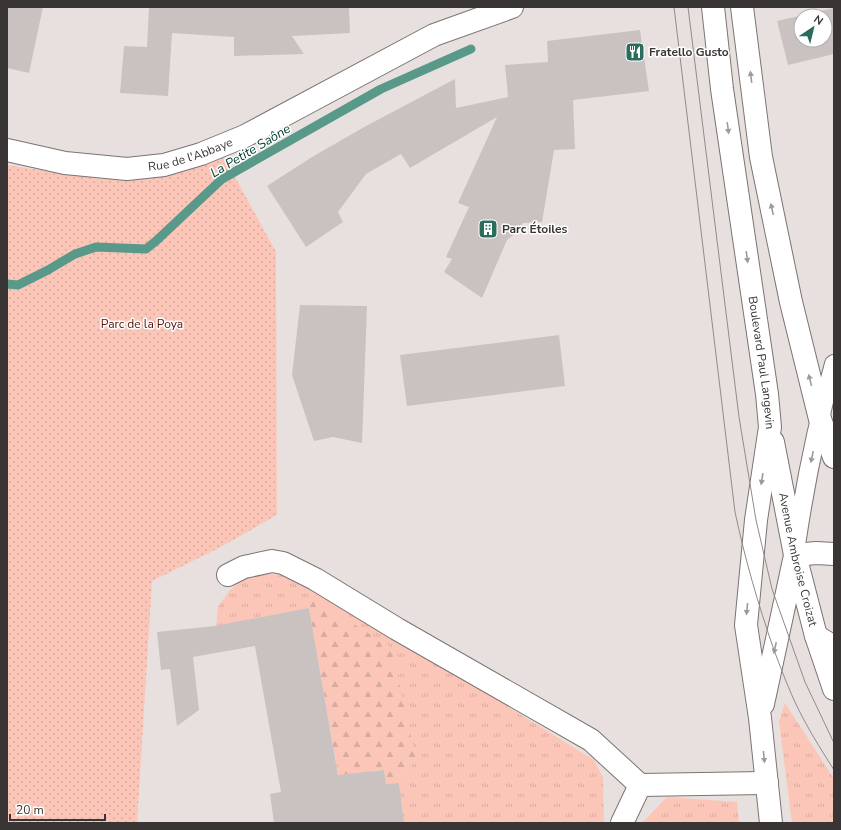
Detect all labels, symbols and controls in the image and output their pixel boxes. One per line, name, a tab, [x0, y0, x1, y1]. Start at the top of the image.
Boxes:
north arrow	[793, 8, 833, 48]
text: N	[811, 12, 826, 29]
restaurant icon: Fratello Gusto	[624, 41, 646, 63]
place label: Fratello Gusto	[649, 44, 729, 60]
one-way arrow	[748, 71, 754, 83]
water label: La Petite Saône	[207, 120, 294, 182]
one-way arrow	[725, 122, 731, 134]
street label: Rue de l'Abbaye	[147, 134, 235, 175]
one-way arrow	[768, 203, 774, 215]
building icon: Parc Étoiles	[477, 218, 499, 240]
place label: Parc Étoiles	[502, 221, 568, 237]
one-way arrow	[744, 251, 750, 263]
street label: Boulevard Paul Langevin	[745, 295, 778, 430]
park label: Parc de la Poya	[101, 316, 183, 332]
one-way arrow	[807, 374, 813, 386]
one-way arrow	[808, 451, 814, 463]
one-way arrow	[759, 473, 765, 486]
street label: Avenue Ambroise Croizat	[775, 491, 821, 629]
one-way arrow	[744, 603, 751, 615]
one-way arrow	[771, 642, 777, 654]
one-way arrow	[760, 750, 767, 763]
scale bar	[10, 796, 105, 822]
text: 20 m	[16, 802, 44, 818]

